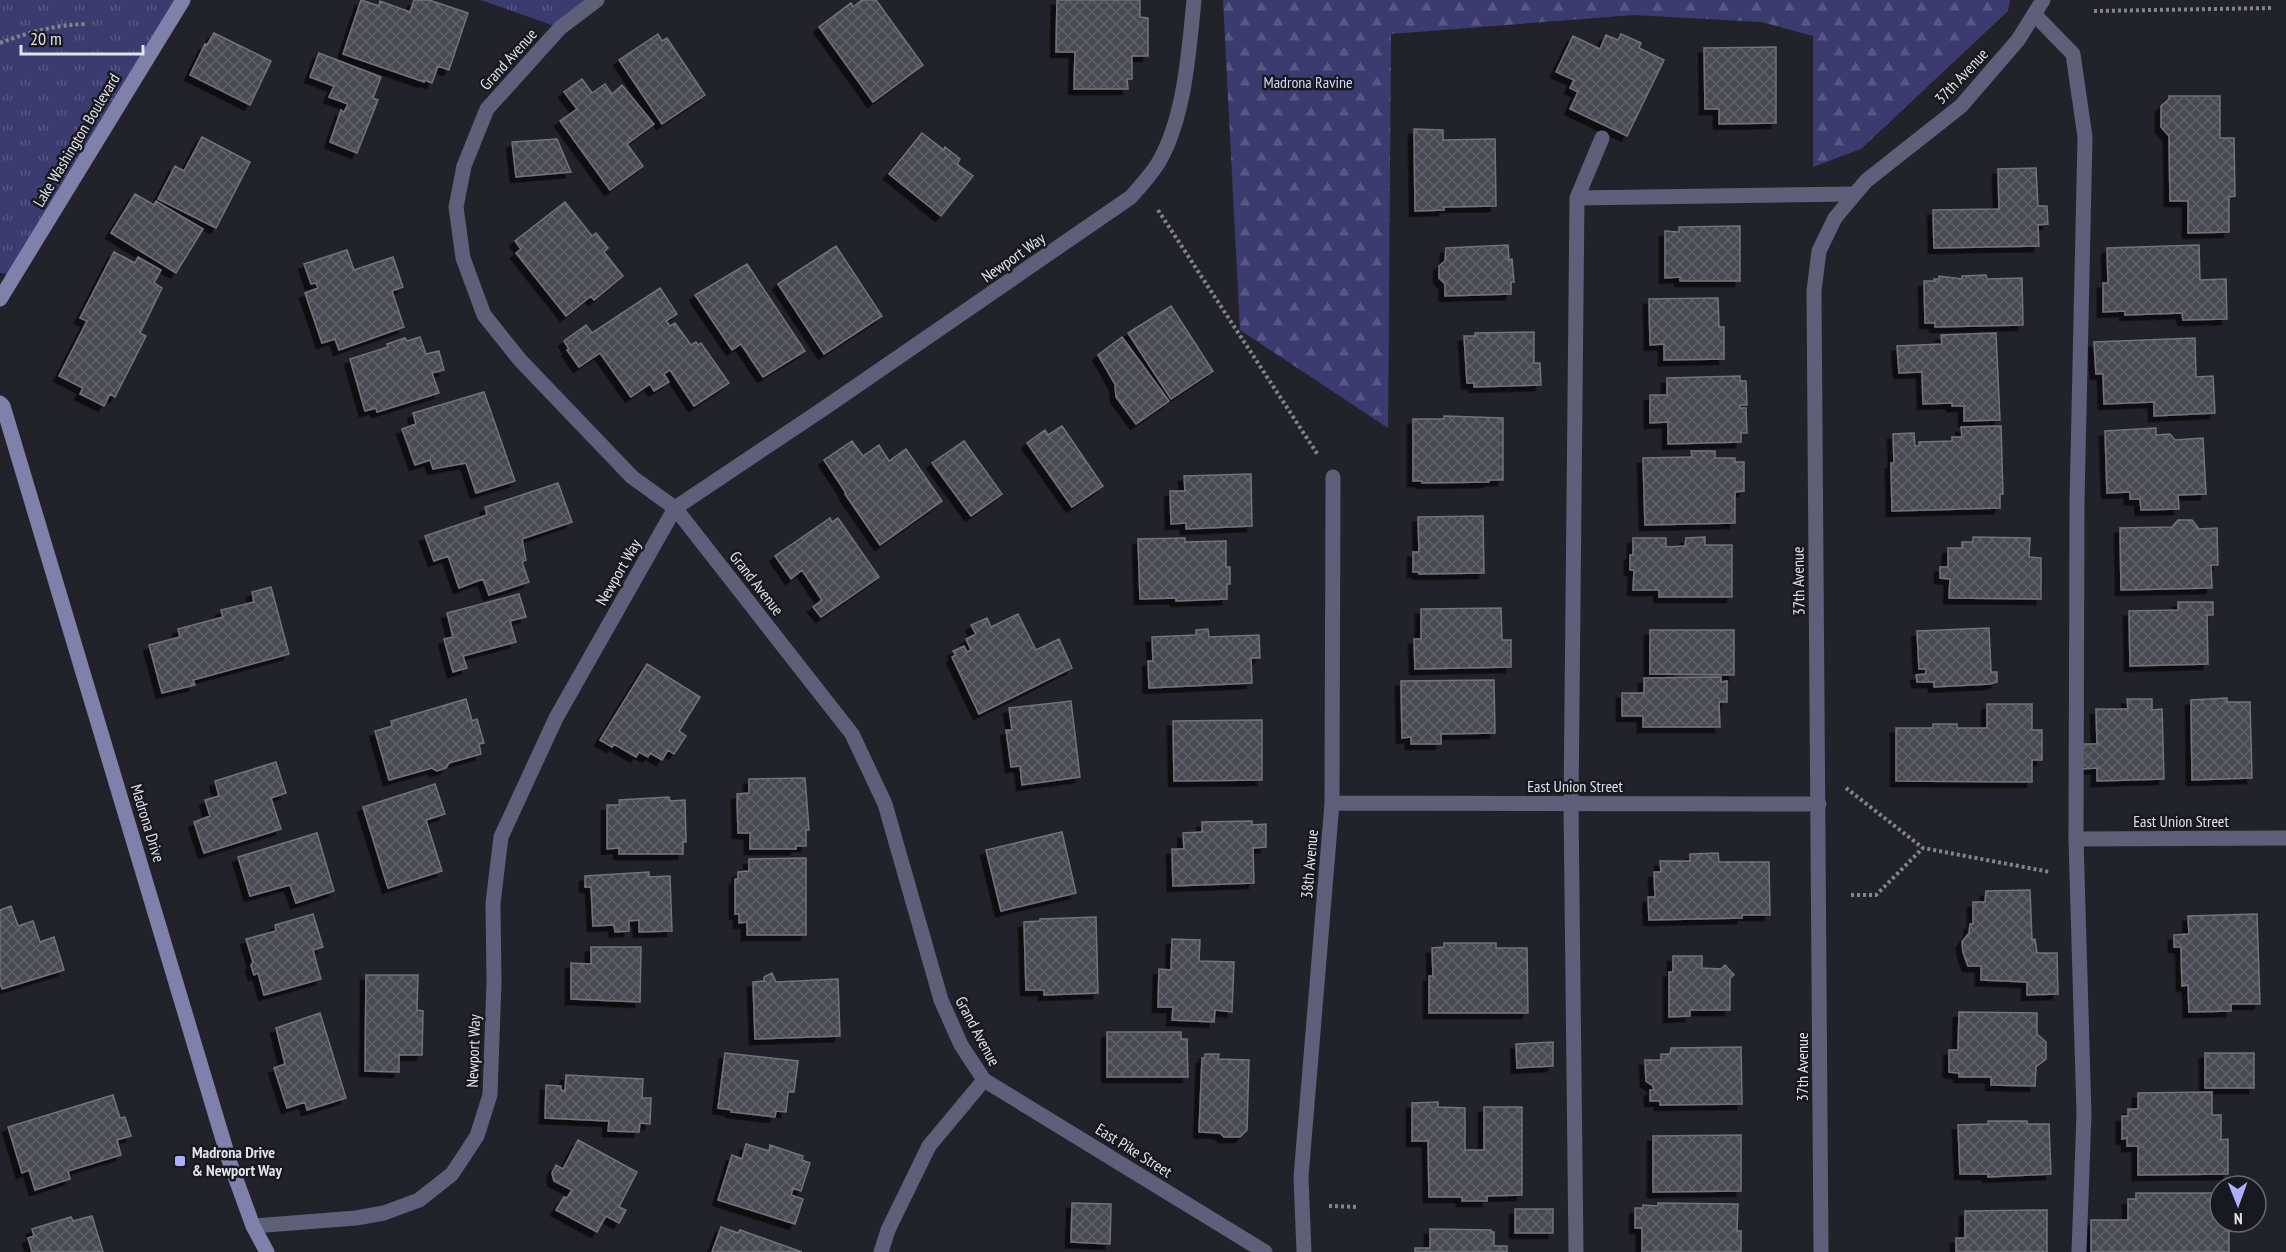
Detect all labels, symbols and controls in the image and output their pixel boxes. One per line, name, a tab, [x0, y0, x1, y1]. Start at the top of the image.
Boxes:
scale bar	[21, 18, 142, 56]
street label: Grand Avenue	[475, 24, 541, 94]
text: 20 m	[30, 27, 62, 50]
street label: 37th Avenue	[1930, 44, 1992, 108]
street label: Lake Washington Boulevard	[28, 70, 124, 210]
park label: Madrona Ravine	[1263, 72, 1353, 92]
street label: Newport Way	[977, 228, 1049, 286]
street label: Newport Way	[591, 535, 645, 609]
street label: 37th Avenue	[1787, 546, 1809, 616]
street label: Grand Avenue	[726, 547, 788, 619]
street label: East Union Street	[1527, 776, 1623, 796]
street label: Madrona Drive	[127, 781, 169, 865]
street label: East Union Street	[2133, 811, 2229, 831]
street label: 38th Avenue	[1296, 829, 1322, 899]
street label: Grand Avenue	[951, 993, 1005, 1069]
street label: Newport Way	[462, 1014, 484, 1088]
street label: 37th Avenue	[1792, 1032, 1812, 1102]
street label: East Pike Street	[1092, 1119, 1176, 1182]
place label: Madrona Drive & Newport Way	[192, 1142, 282, 1180]
marker: Madrona Drive & Newport Way	[173, 1154, 187, 1168]
north arrow	[2208, 1174, 2268, 1234]
text: N	[2234, 1209, 2243, 1229]

